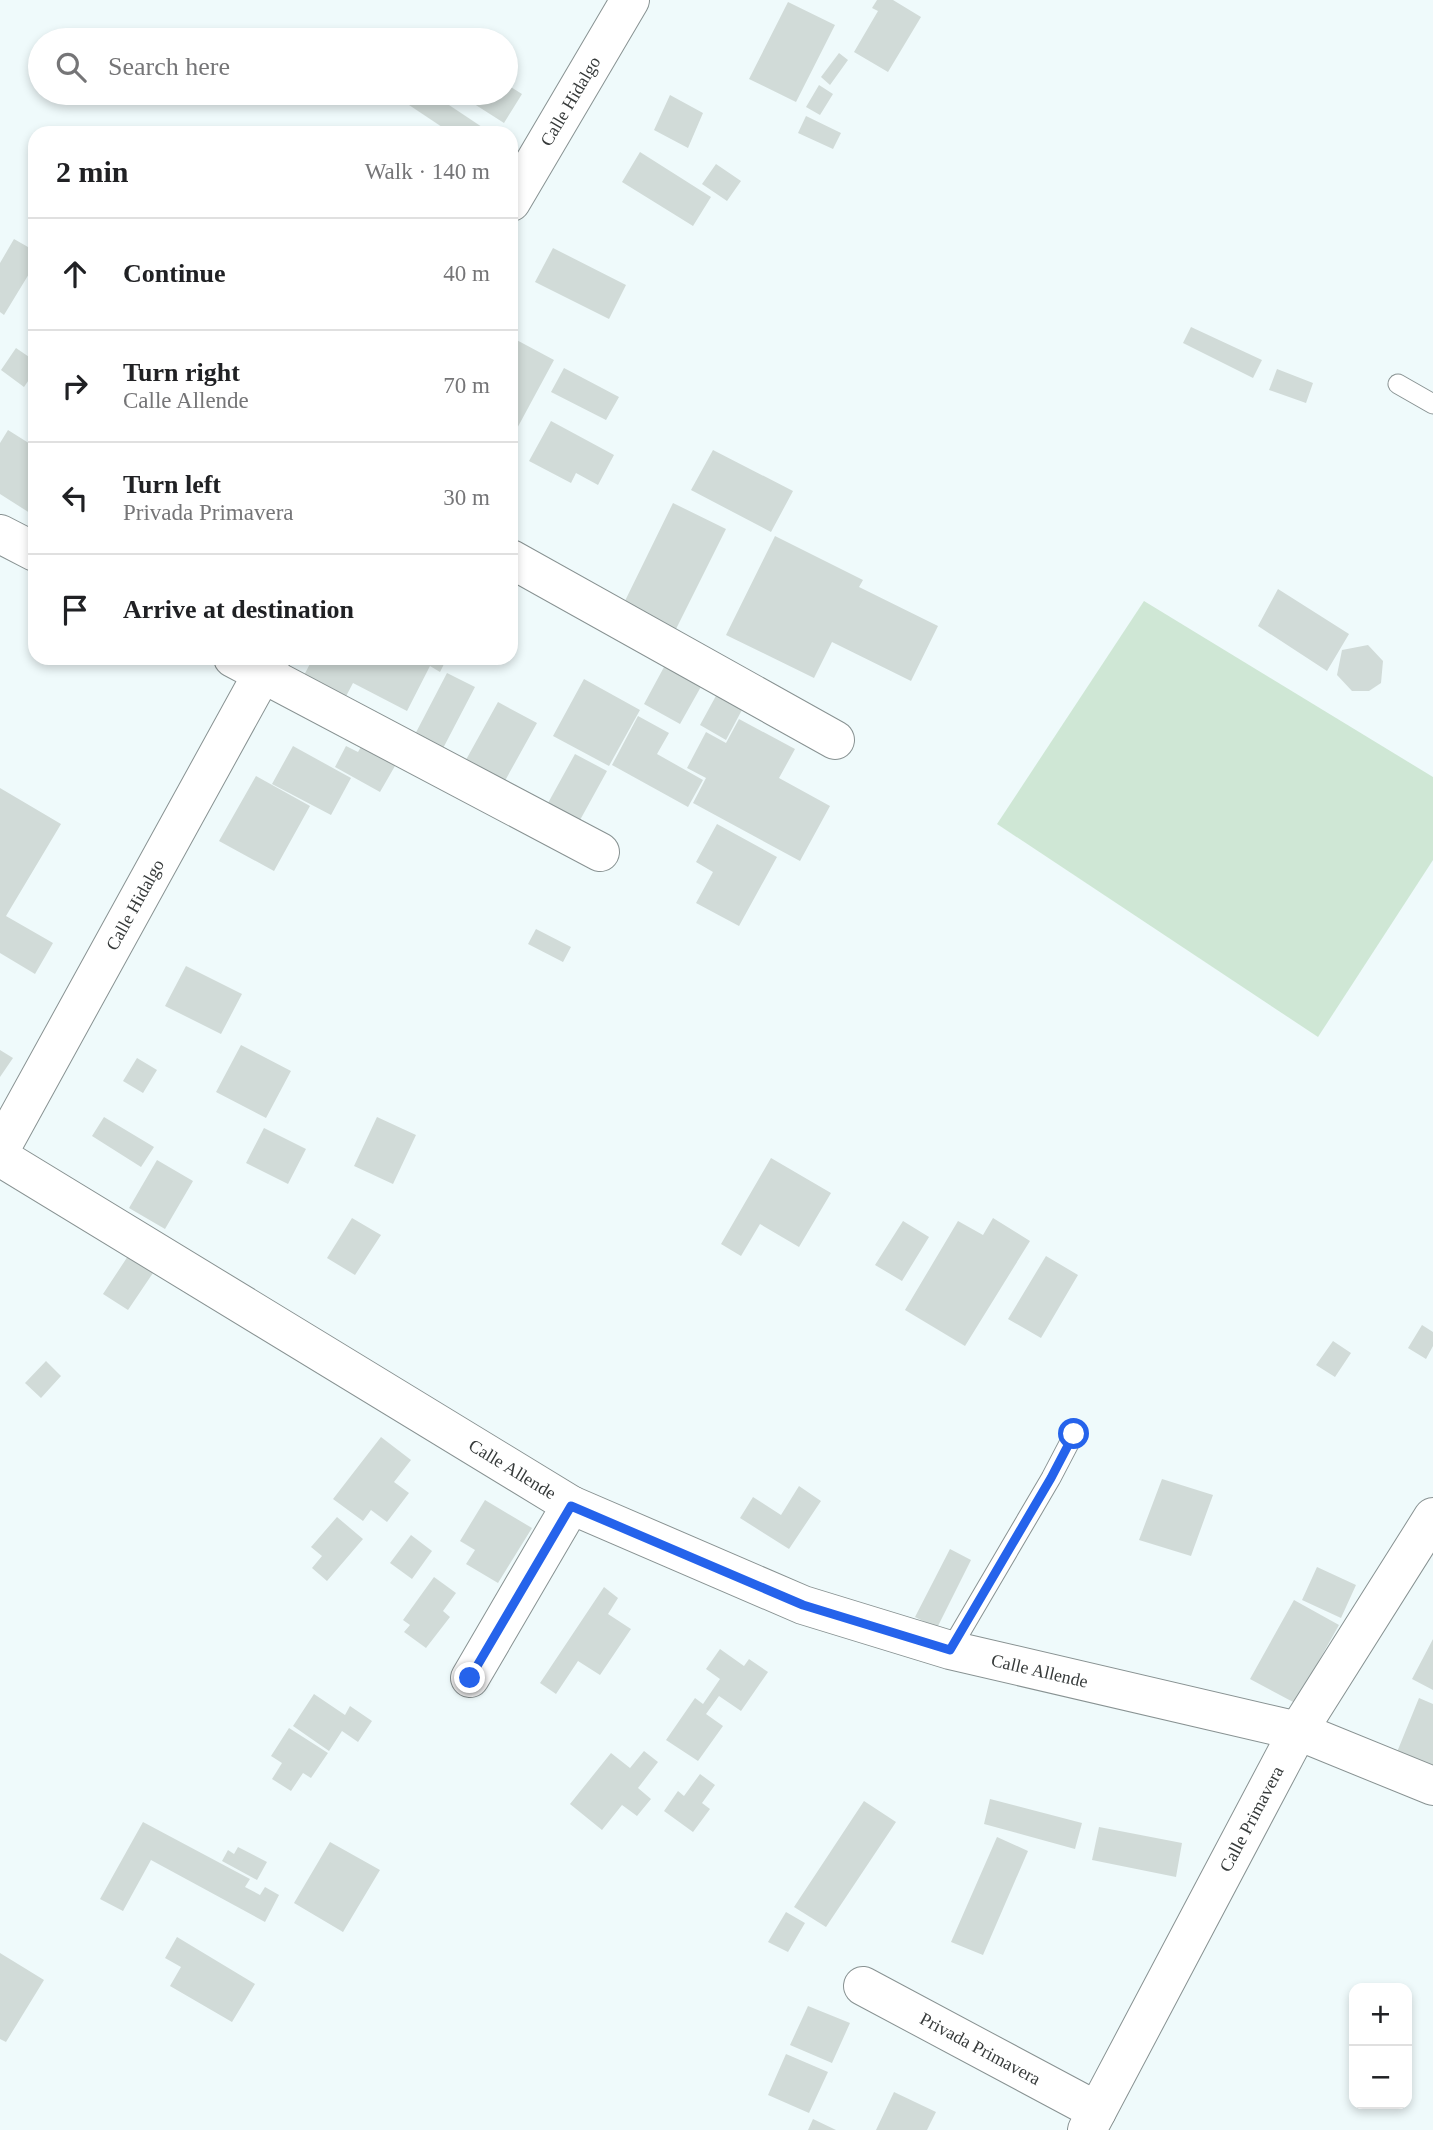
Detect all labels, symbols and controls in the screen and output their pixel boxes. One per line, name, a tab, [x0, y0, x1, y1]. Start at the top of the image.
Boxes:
search box	[28, 28, 518, 105]
icon: search	[52, 48, 90, 86]
text: Search here	[108, 52, 230, 81]
street label: Calle Hidalgo	[536, 53, 605, 150]
text: 2 min	[56, 155, 129, 188]
text: Walk · 140 m	[365, 159, 490, 184]
icon: ahead	[56, 255, 94, 293]
text: Continue	[123, 259, 226, 288]
text: 40 m	[443, 261, 490, 286]
text: Turn right	[123, 358, 240, 387]
icon: right	[56, 367, 94, 405]
text: 70 m	[443, 373, 490, 398]
text: Calle Allende	[123, 388, 249, 413]
text: Turn left	[123, 470, 221, 499]
icon: left	[56, 479, 94, 517]
text: 30 m	[443, 485, 490, 510]
text: Privada Primavera	[123, 500, 294, 525]
icon: arrive	[56, 591, 94, 629]
text: Arrive at destination	[123, 595, 354, 624]
street label: Calle Hidalgo	[102, 856, 168, 954]
route start	[1058, 1418, 1089, 1449]
street label: Calle Allende	[465, 1435, 560, 1503]
street label: Calle Allende	[989, 1650, 1090, 1692]
route end	[454, 1662, 485, 1693]
street label: Calle Primavera	[1215, 1763, 1288, 1875]
map controls	[1349, 1983, 1412, 2109]
button: +	[1349, 1983, 1412, 2046]
street label: Privada Primavera	[917, 2008, 1044, 2089]
button: −	[1349, 2046, 1412, 2109]

